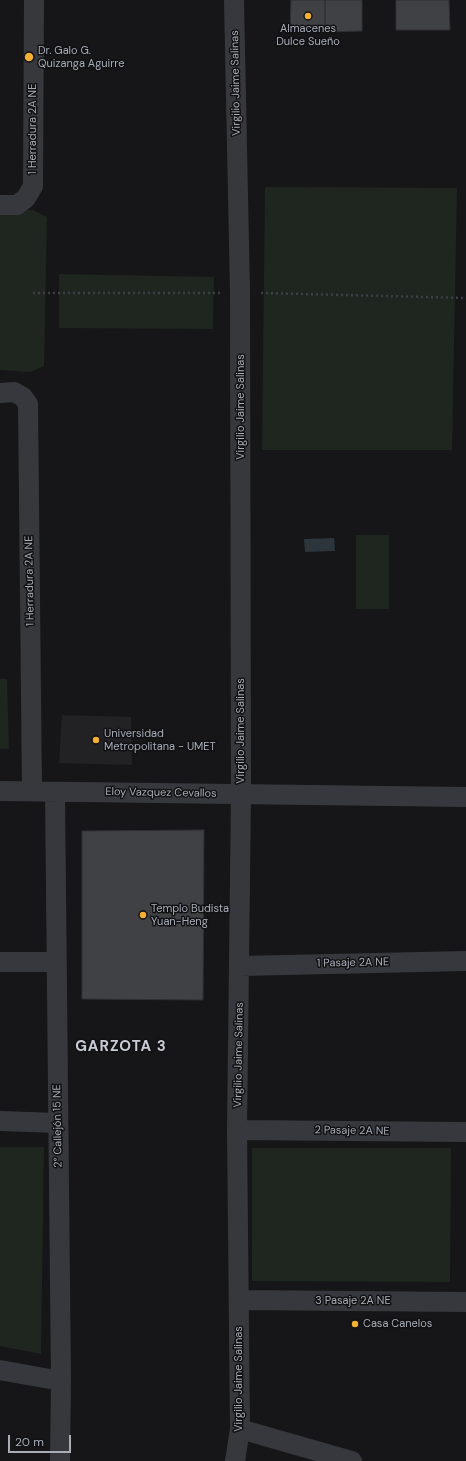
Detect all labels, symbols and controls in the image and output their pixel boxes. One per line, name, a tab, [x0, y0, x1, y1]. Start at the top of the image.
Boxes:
marker: Almacenes Dulce Sueño	[303, 11, 313, 21]
place label: Almacenes Dulce Sueño	[276, 22, 340, 48]
street label: Virgilio Jaime Salinas	[228, 30, 244, 136]
place label: Dr. Galo G. Quizanga Aguirre	[38, 44, 124, 70]
marker: Dr. Galo G. Quizanga Aguirre	[23, 51, 35, 63]
street label: 1 Herradura 2A NE	[26, 84, 40, 174]
street label: Virgilio Jaime Salinas	[234, 354, 248, 460]
street label: 1 Herradura 2A NE	[23, 536, 37, 626]
street label: Virgilio Jaime Salinas	[234, 678, 248, 784]
place label: Universidad Metropolitana - UMET	[104, 727, 216, 753]
marker: Universidad Metropolitana - UMET	[91, 735, 101, 745]
street label: Eloy Vazquez Cevallos	[105, 785, 217, 801]
place label: Templo Budista Yuan-Heng	[151, 902, 229, 928]
marker: Templo Budista Yuan-Heng	[138, 910, 148, 920]
street label: 1 Pasaje 2A NE	[317, 956, 389, 970]
street label: Virgilio Jaime Salinas	[231, 1002, 247, 1108]
district label: GARZOTA 3	[75, 1038, 167, 1056]
street label: 2° Callejón 15 NE	[51, 1084, 65, 1168]
street label: 2 Pasaje 2A NE	[314, 1124, 390, 1138]
street label: 3 Pasaje 2A NE	[315, 1294, 391, 1308]
place label: Casa Canelos	[363, 1317, 432, 1331]
marker: Casa Canelos	[350, 1319, 360, 1329]
street label: Virgilio Jaime Salinas	[232, 1326, 246, 1432]
scale bar	[10, 1427, 73, 1453]
text: 20 m	[15, 1434, 44, 1450]

